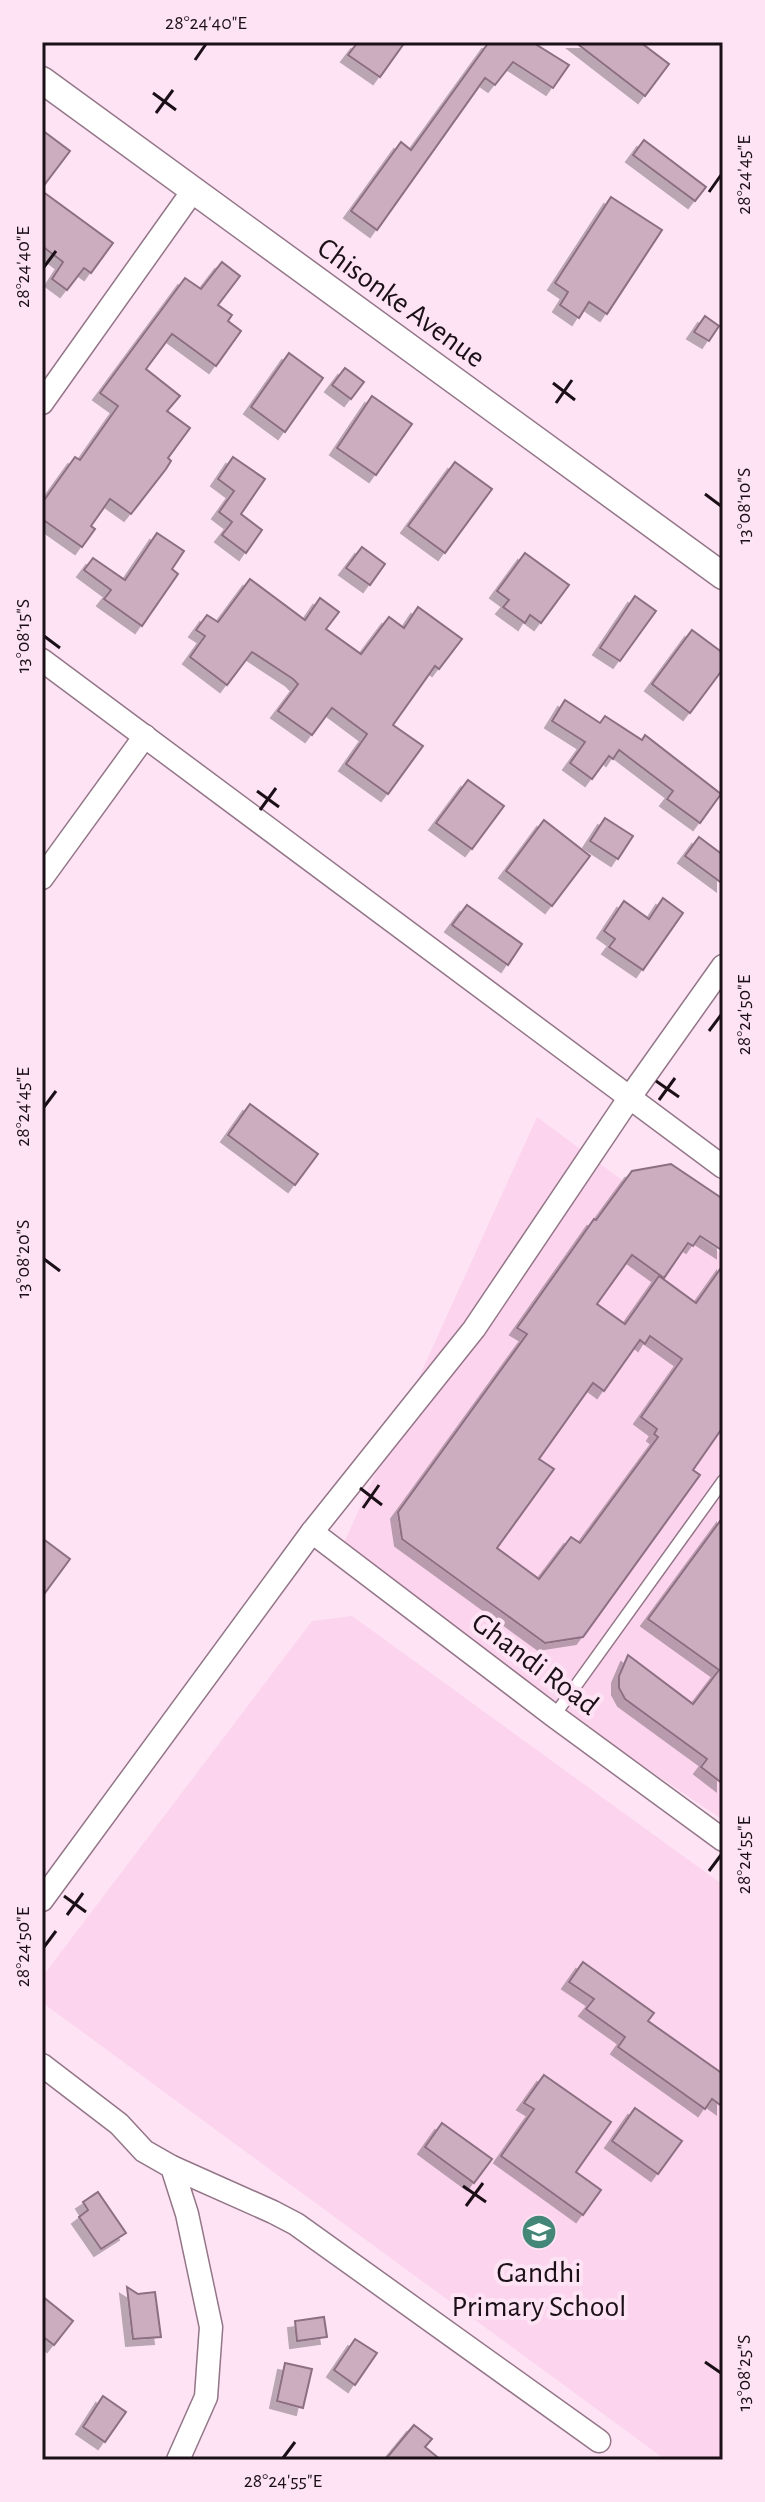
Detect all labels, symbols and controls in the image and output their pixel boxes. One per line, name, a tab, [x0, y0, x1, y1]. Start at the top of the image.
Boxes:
text: 28°24'40"E	[165, 13, 247, 33]
text: 28°24'45"E	[734, 135, 754, 215]
text: 28°24'40"E	[13, 226, 33, 308]
street label: Chisonke Avenue	[312, 232, 490, 374]
text: 13°08'10"S	[734, 468, 754, 544]
text: 13°08'15"S	[13, 599, 33, 673]
text: 28°24'50"E	[734, 974, 754, 1055]
text: 28°24'45"E	[13, 1067, 33, 1147]
text: 13°08'20"S	[13, 1219, 33, 1299]
street label: Ghandi Road	[466, 1607, 604, 1721]
text: 28°24'55"E	[734, 1815, 754, 1894]
text: 28°24'50"E	[13, 1906, 33, 1987]
school or university icon: Gandhi Primary School	[520, 2213, 558, 2251]
place label: Gandhi Primary School	[451, 2258, 627, 2322]
text: 13°08'25"S	[734, 2335, 754, 2411]
text: 28°24'55"E	[244, 2471, 323, 2491]

